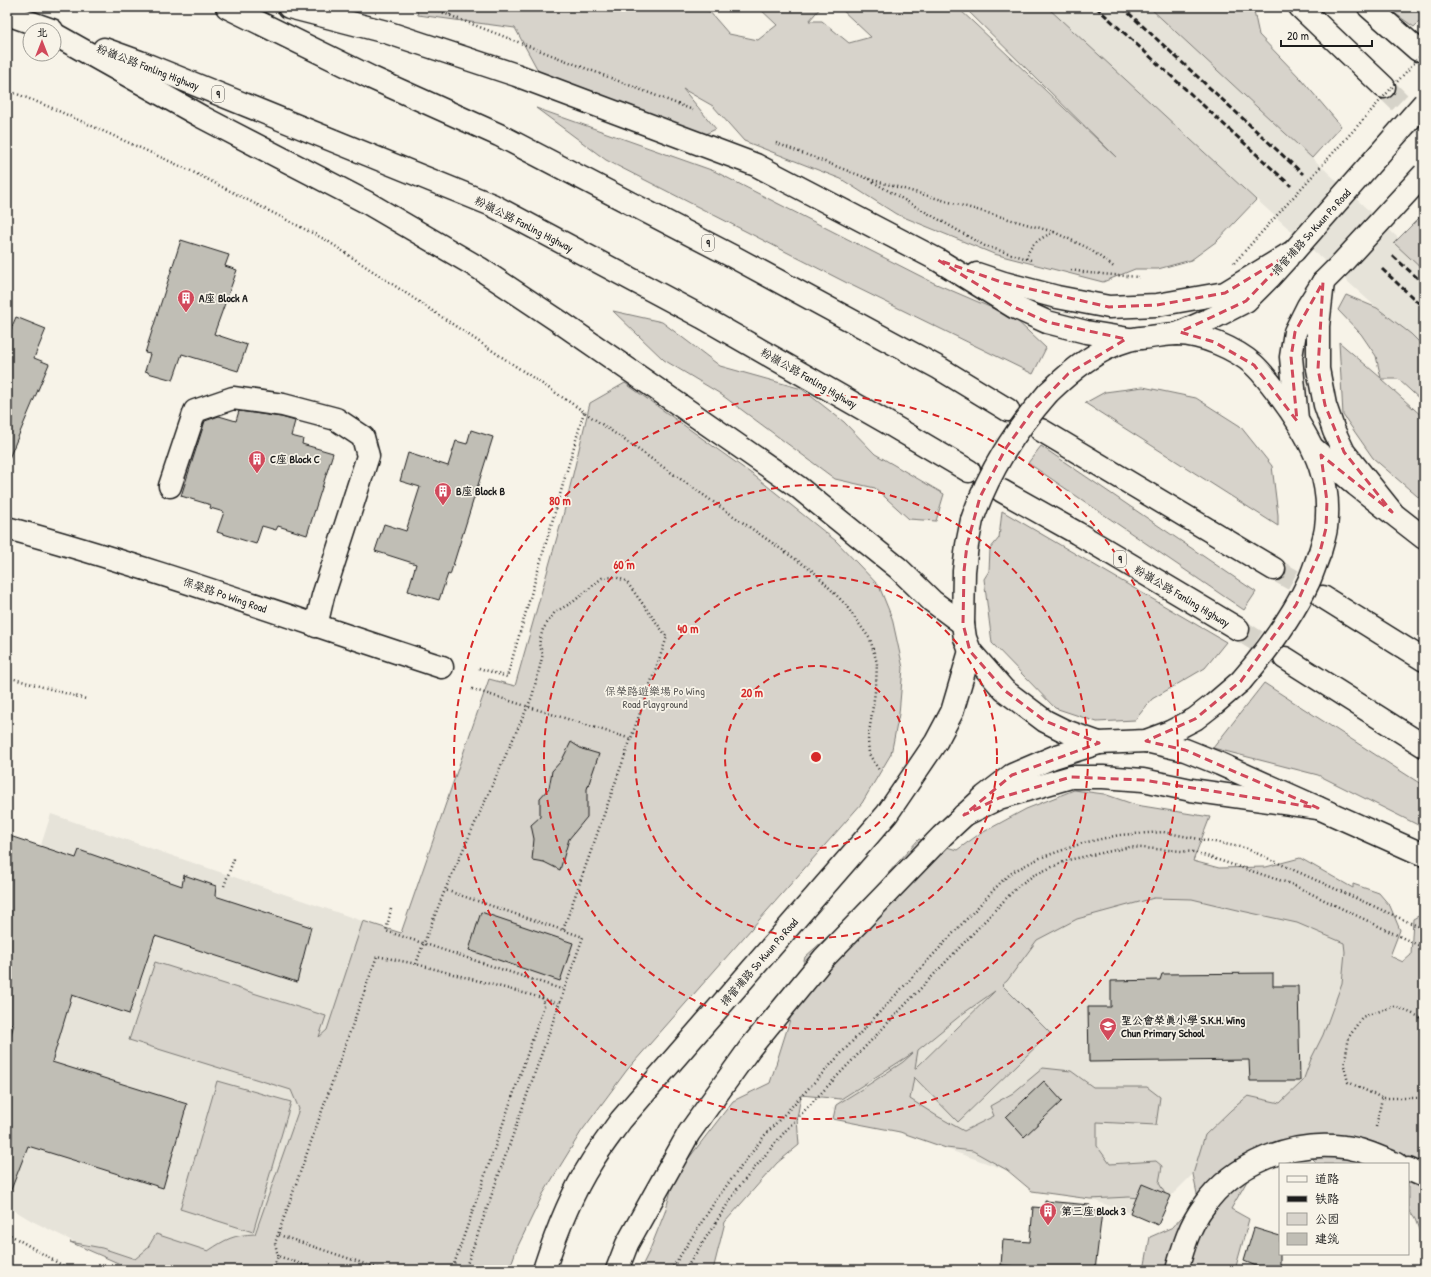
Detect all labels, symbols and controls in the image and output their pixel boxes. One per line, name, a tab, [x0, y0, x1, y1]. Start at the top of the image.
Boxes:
north arrow	[22, 22, 62, 62]
scale bar	[1281, 22, 1372, 48]
text: 北	[37, 25, 48, 39]
text: 20 m	[1287, 27, 1309, 44]
street label: 粉嶺公路 Fanling Highway	[95, 41, 202, 93]
road number: 9	[212, 86, 224, 102]
street label: 掃管埔路 So Kwun Po Road	[1268, 185, 1354, 278]
street label: 粉嶺公路 Fanling Highway	[472, 193, 576, 255]
road number: 9	[702, 235, 714, 251]
building icon: A座 Block A	[176, 288, 196, 313]
place label: A座 Block A	[199, 291, 248, 305]
street label: 粉嶺公路 Fanling Highway	[758, 345, 860, 411]
building icon: C座 Block C	[247, 449, 267, 474]
place label: C座 Block C	[270, 452, 320, 466]
building icon: B座 Block B	[433, 481, 453, 506]
place label: B座 Block B	[456, 484, 505, 498]
text: 80 m	[549, 492, 571, 509]
road number: 9	[1114, 551, 1126, 567]
text: 60 m	[613, 556, 635, 573]
street label: 粉嶺公路 Fanling Highway	[1132, 562, 1233, 630]
street label: 保榮路 Po Wing Road	[181, 574, 269, 616]
text: 40 m	[678, 620, 698, 637]
park label: 保榮路遊樂場 Po Wing Road Playground	[605, 684, 705, 711]
text: 20 m	[741, 684, 763, 701]
centre of rings	[809, 750, 823, 764]
street label: 掃管埔路 So Kwun Po Road	[717, 915, 801, 1009]
place label: 聖公會榮真小學 S.K.H. Wing Chun Primary School	[1121, 1013, 1245, 1041]
school or university icon: 聖公會榮真小學 S.K.H. Wing Chun Primary School	[1098, 1016, 1118, 1041]
legend	[1279, 1163, 1409, 1255]
text: 道路	[1315, 1170, 1339, 1187]
text: 铁路	[1315, 1190, 1339, 1207]
building icon: 第三座 Block 3	[1038, 1201, 1058, 1226]
place label: 第三座 Block 3	[1061, 1204, 1126, 1218]
text: 公园	[1315, 1210, 1339, 1227]
text: 建筑	[1315, 1230, 1339, 1247]

